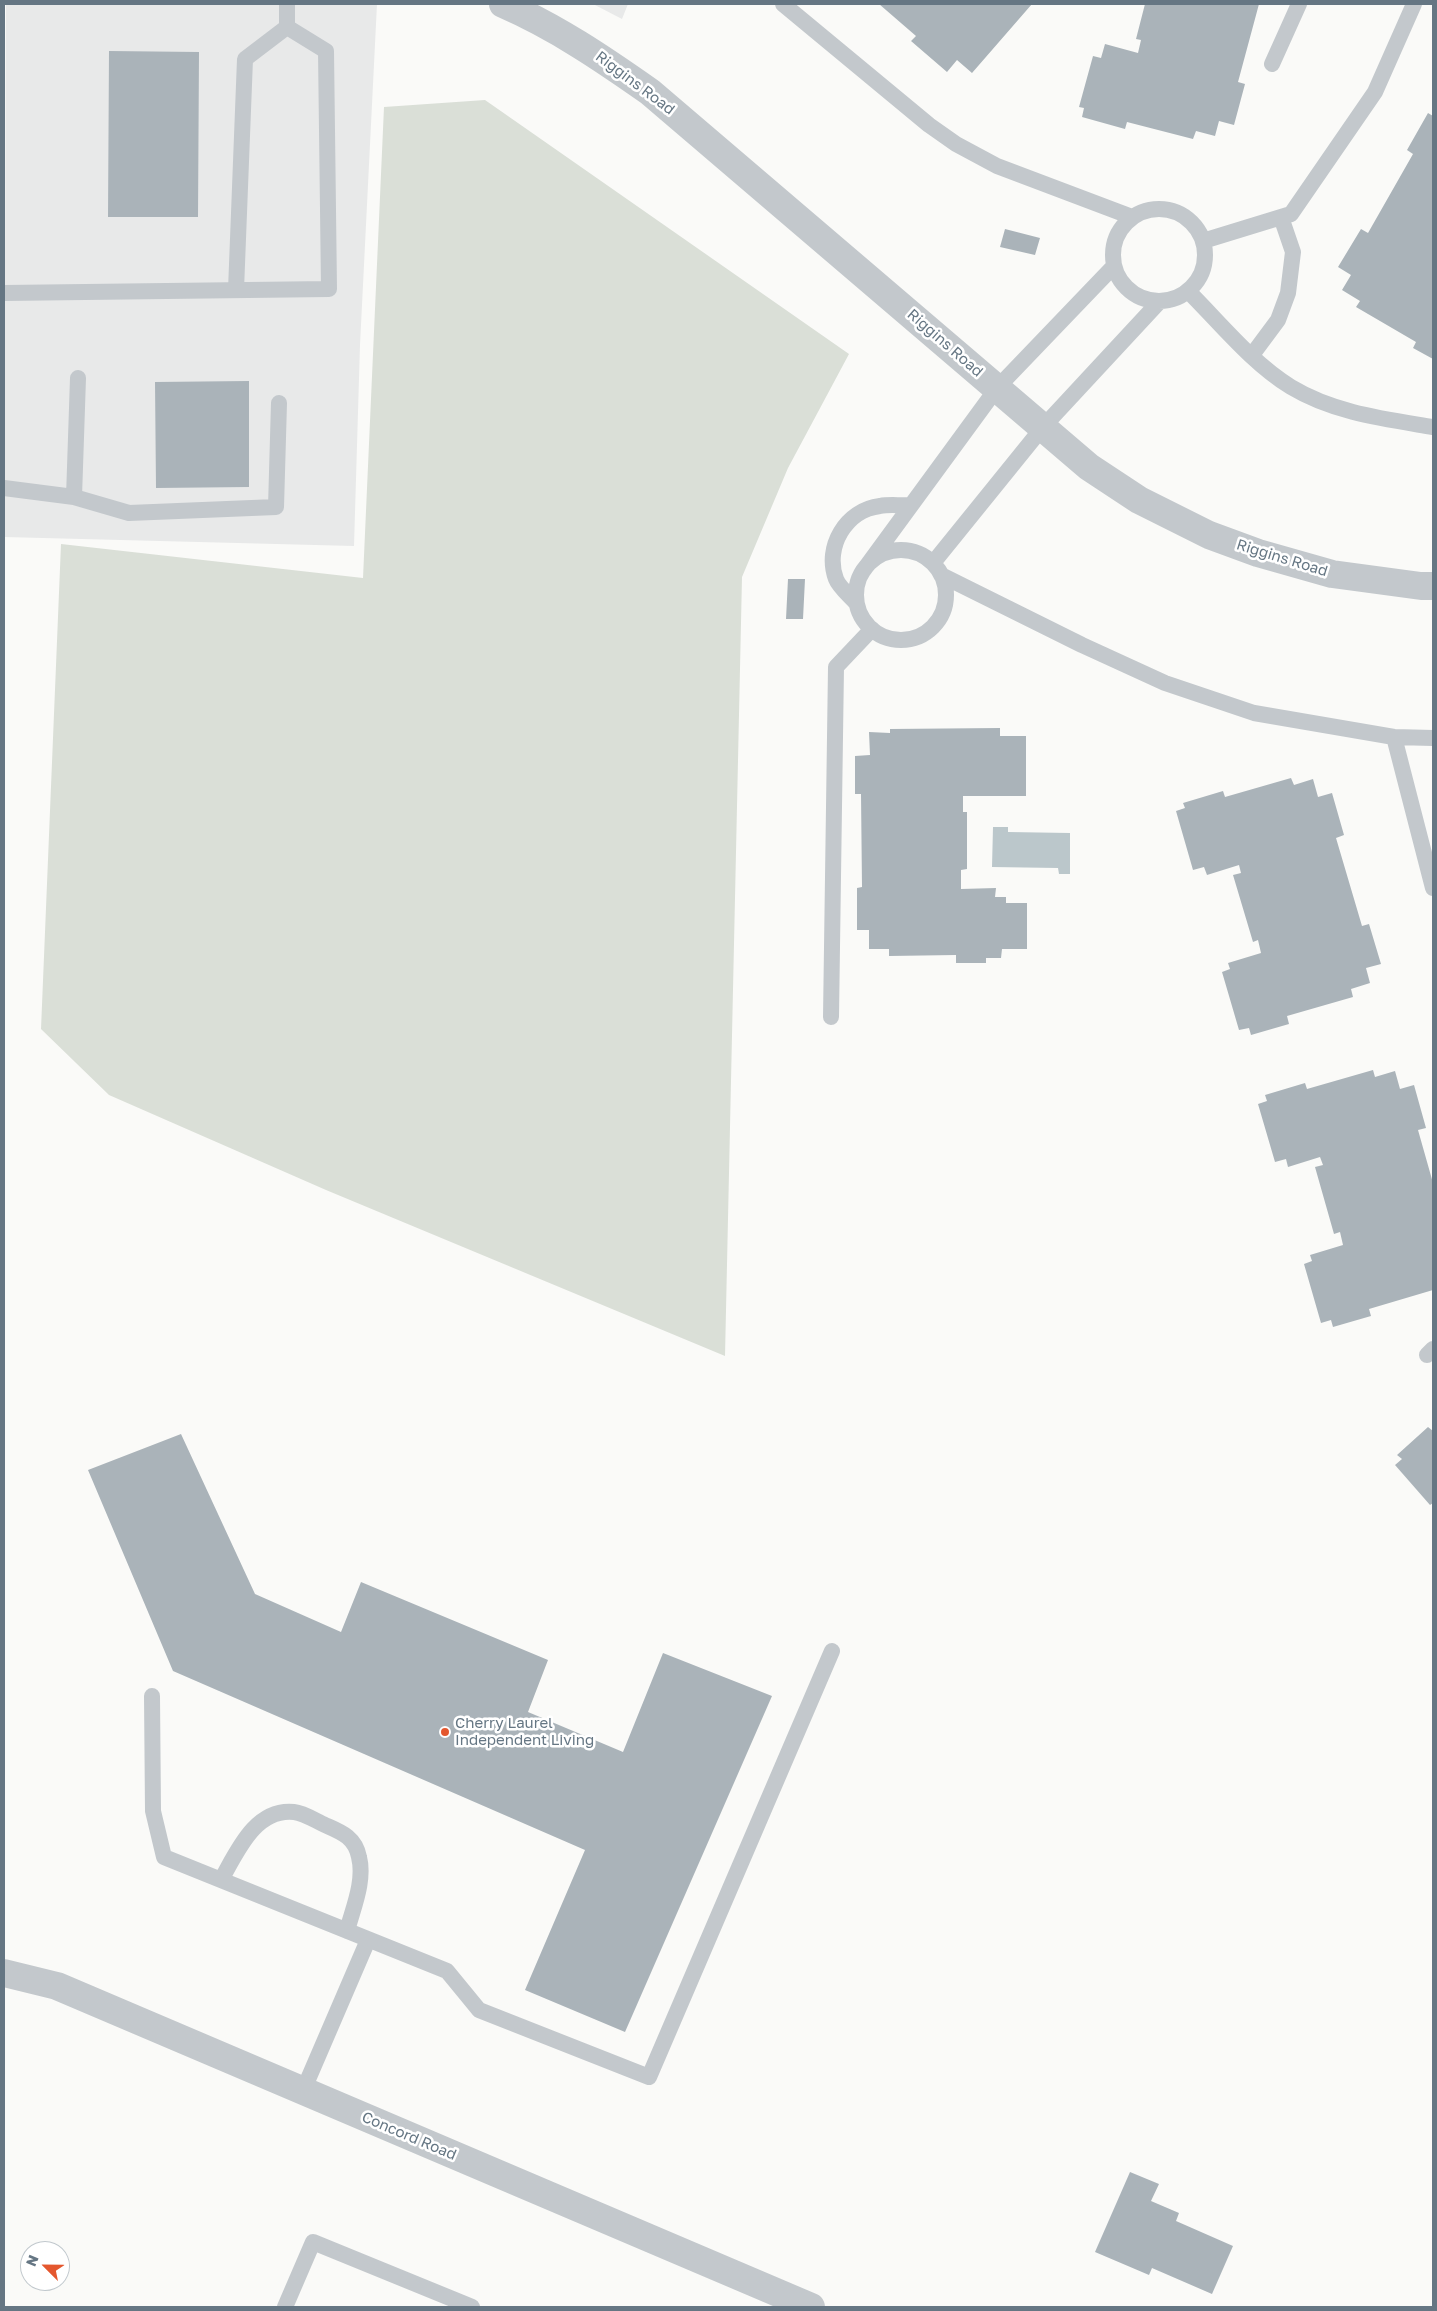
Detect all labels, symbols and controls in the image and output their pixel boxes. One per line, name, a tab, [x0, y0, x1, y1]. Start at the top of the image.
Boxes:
street label: Riggins Road	[592, 47, 678, 119]
street label: Riggins Road	[903, 305, 987, 381]
street label: Riggins Road	[1234, 536, 1330, 580]
place label: Cherry Laurel Independent Living	[455, 1714, 594, 1749]
marker: Cherry Laurel Independent Living	[439, 1726, 451, 1738]
street label: Concord Road	[359, 2108, 459, 2164]
north arrow	[20, 2241, 70, 2291]
text: N	[22, 2252, 42, 2269]

